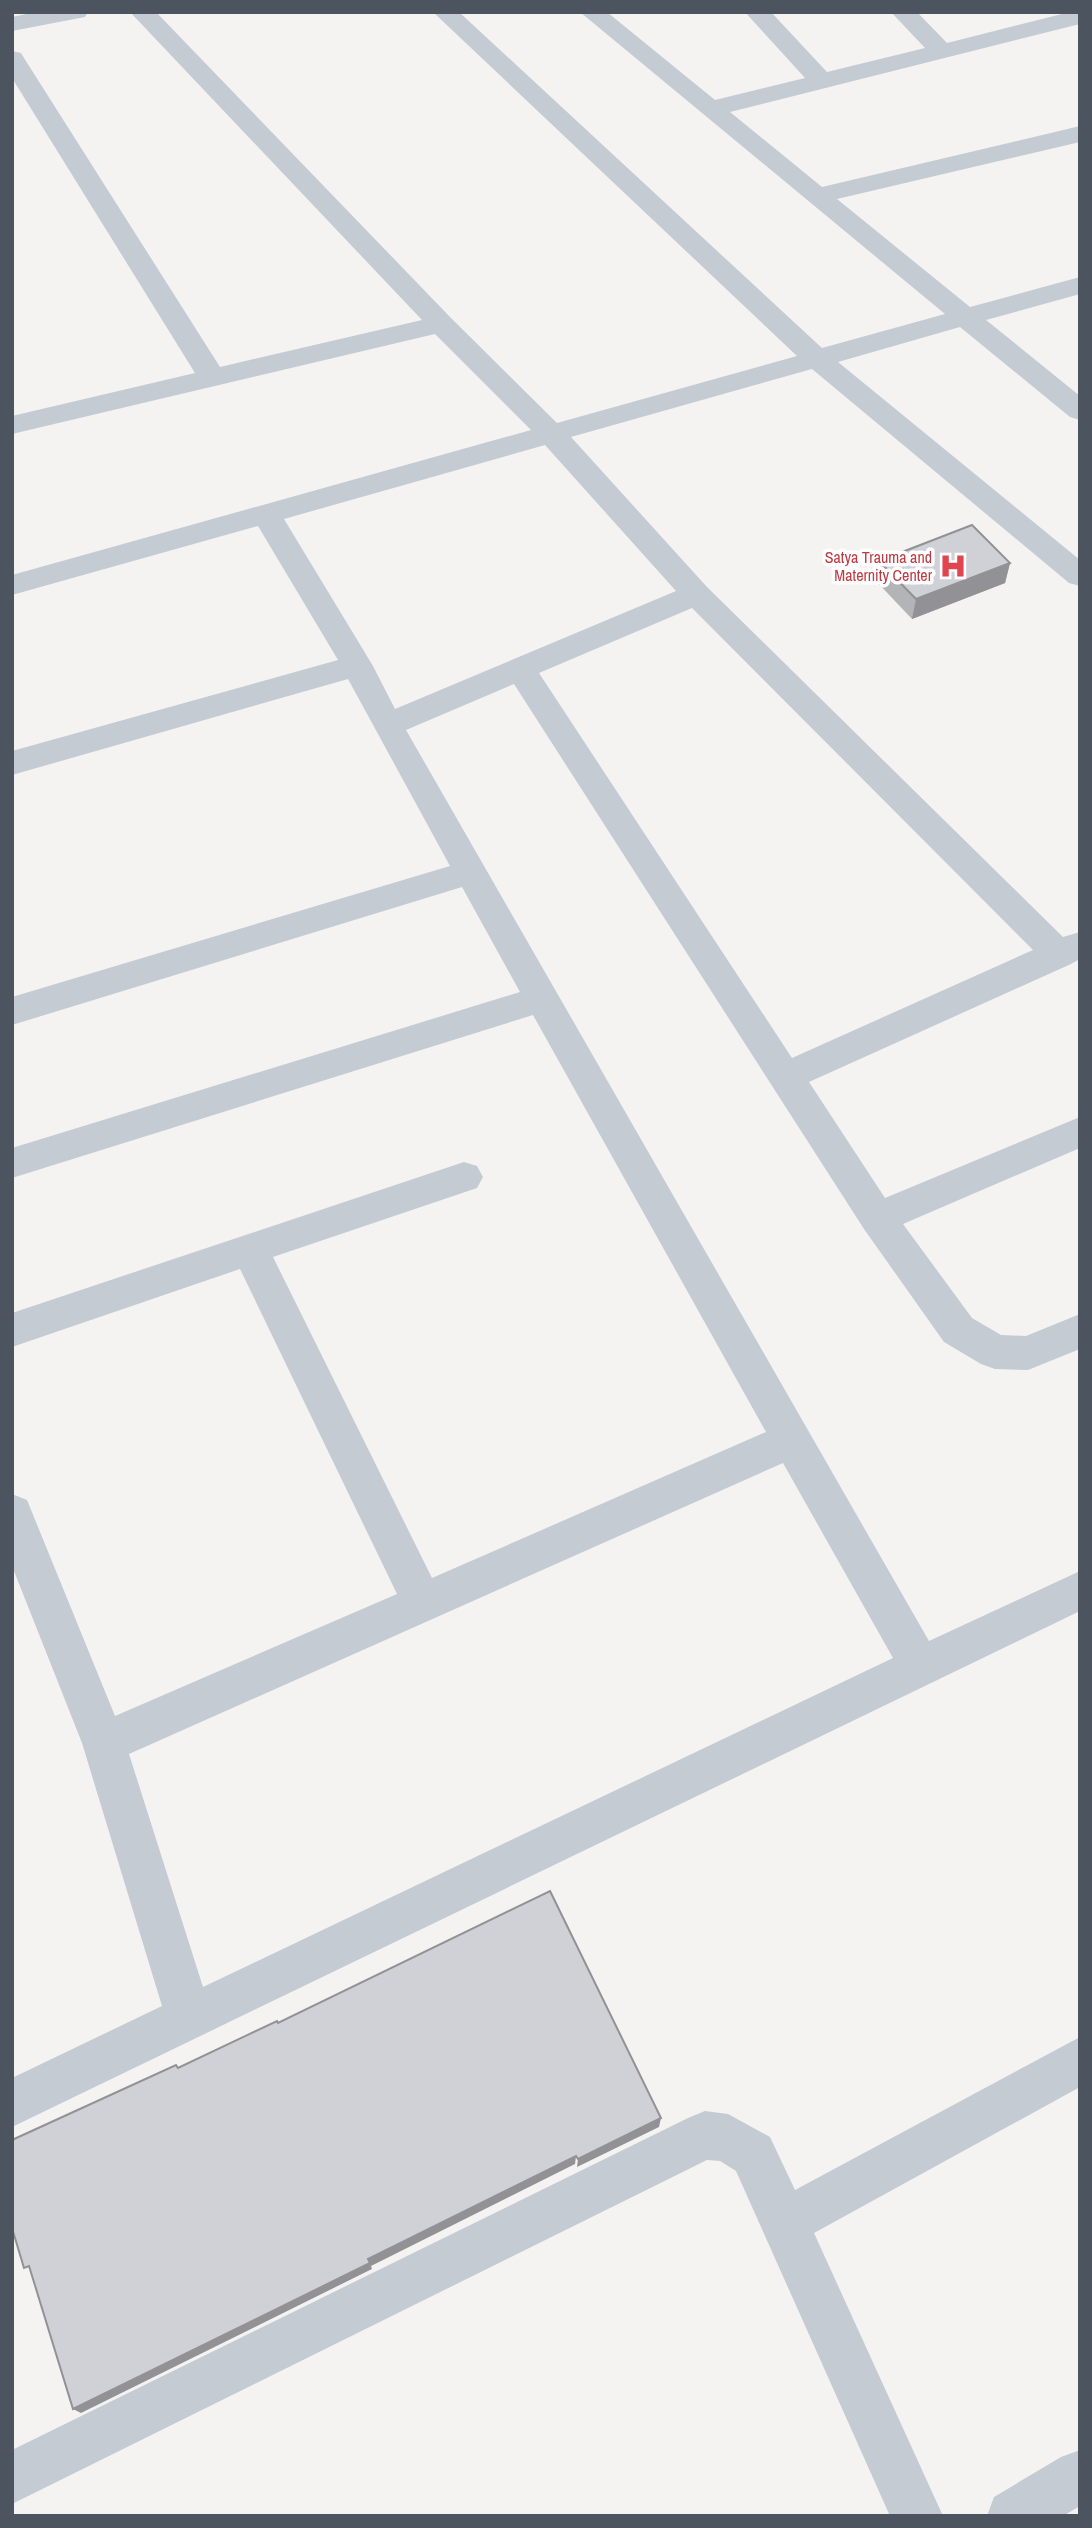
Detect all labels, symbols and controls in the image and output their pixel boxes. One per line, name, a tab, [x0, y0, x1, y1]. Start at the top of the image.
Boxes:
place label: Satya Trauma and Maternity Center	[825, 546, 933, 586]
hospital icon: Satya Trauma and Maternity Center	[938, 551, 968, 581]

